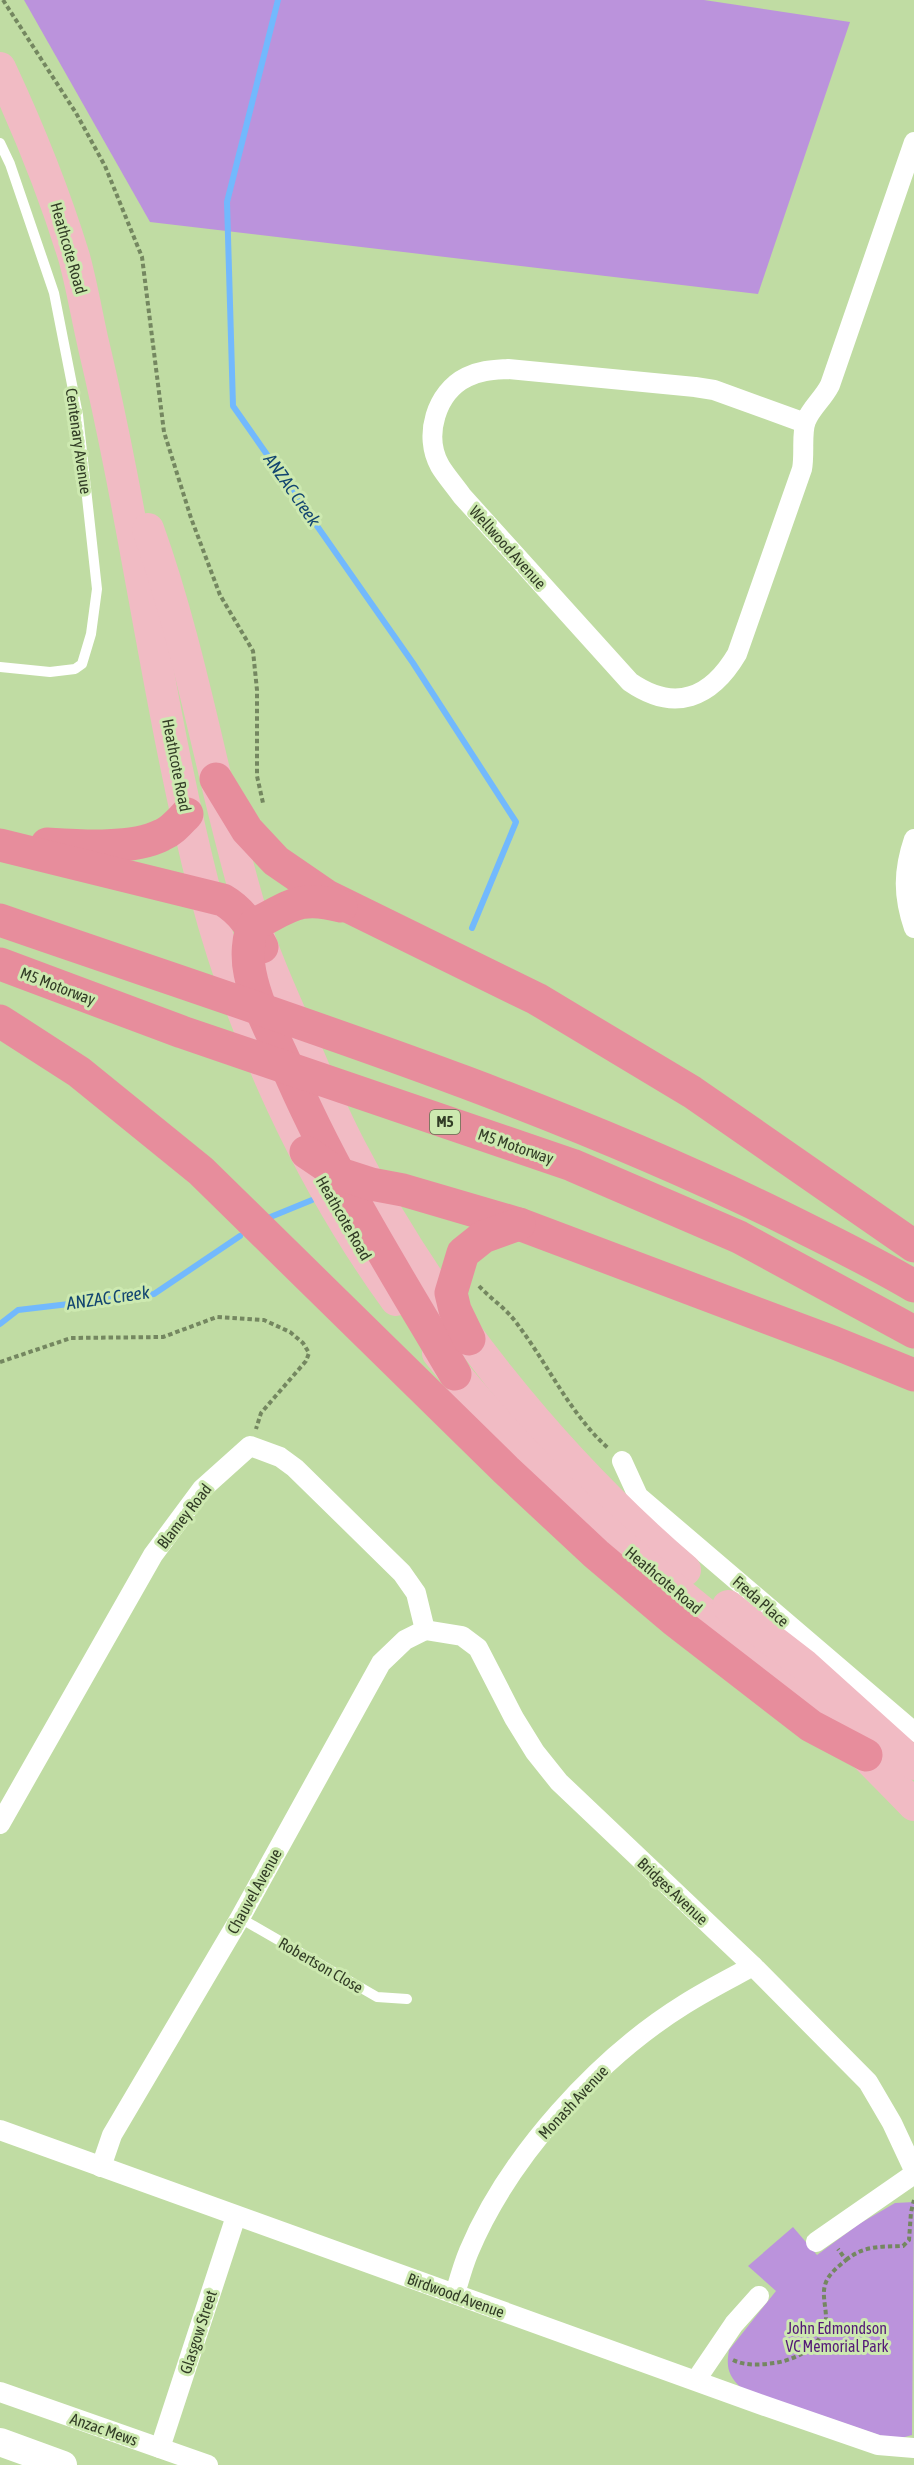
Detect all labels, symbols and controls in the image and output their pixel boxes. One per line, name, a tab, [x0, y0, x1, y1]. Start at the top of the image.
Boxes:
street label: Heathcote Road	[47, 200, 91, 296]
street label: Centenary Avenue	[62, 387, 95, 495]
water label: ANZAC Creek	[259, 449, 326, 531]
street label: Wellwood Avenue	[466, 502, 550, 592]
street label: Heathcote Road	[159, 717, 195, 813]
street label: M5 Motorway	[18, 963, 98, 1010]
road number: M5	[430, 1110, 460, 1134]
street label: M5 Motorway	[475, 1125, 557, 1168]
street label: Heathcote Road	[313, 1173, 375, 1263]
water label: ANZAC Creek	[64, 1281, 152, 1314]
street label: Blamey Road	[153, 1480, 216, 1553]
street label: Heathcote Road	[622, 1543, 706, 1617]
street label: Freda Place	[729, 1572, 793, 1630]
street label: Chauvel Avenue	[223, 1845, 285, 1937]
street label: Bridges Avenue	[633, 1854, 712, 1929]
street label: Robertson Close	[276, 1934, 366, 1996]
street label: Monash Avenue	[535, 2062, 611, 2142]
street label: Birdwood Avenue	[405, 2269, 507, 2321]
street label: Glasgow Street	[176, 2288, 221, 2376]
park label: John Edmondson VC Memorial Park	[785, 2319, 889, 2355]
street label: Anzac Mews	[68, 2409, 140, 2449]

